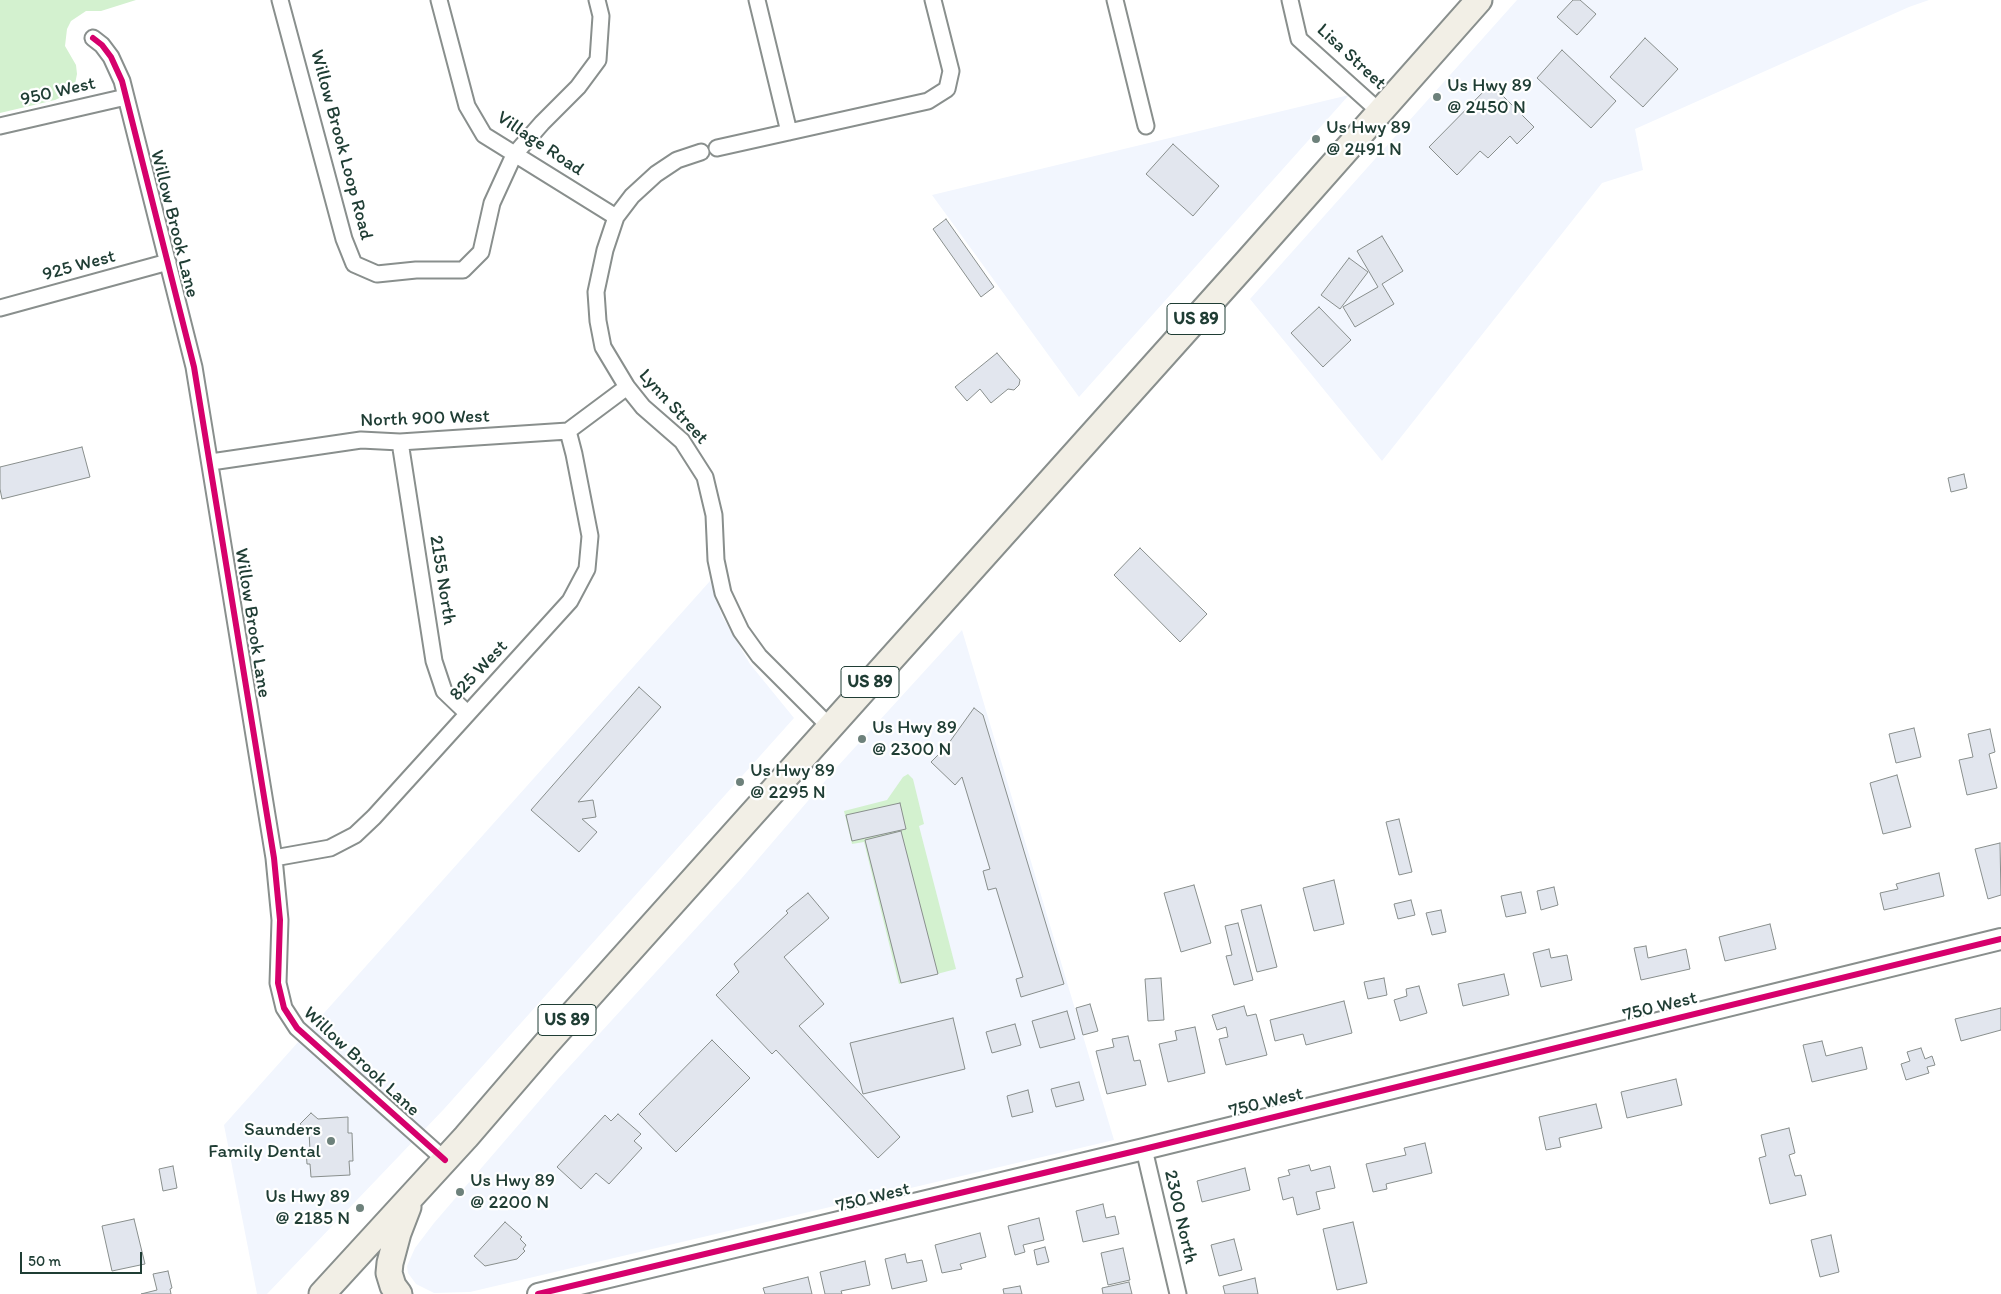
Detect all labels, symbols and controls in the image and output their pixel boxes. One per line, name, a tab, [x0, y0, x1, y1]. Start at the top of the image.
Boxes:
street label: Lisa Street	[1312, 19, 1390, 95]
street label: Willow Brook Loop Road	[305, 47, 377, 243]
street label: 950 West	[18, 72, 98, 112]
place label: Us Hwy 89 @ 2450 N	[1447, 75, 1532, 119]
marker: Us Hwy 89 @ 2450 N	[1431, 91, 1443, 103]
street label: Village Road	[492, 107, 588, 181]
place label: Us Hwy 89 @ 2491 N	[1326, 117, 1411, 161]
marker: Us Hwy 89 @ 2491 N	[1310, 133, 1322, 145]
street label: Willow Brook Lane	[145, 148, 203, 300]
street label: 925 West	[40, 245, 118, 287]
road number: US 89	[1167, 304, 1225, 334]
street label: Lynn Street	[633, 365, 713, 449]
street label: North 900 West	[360, 405, 490, 433]
street label: 2155 North	[424, 534, 460, 626]
street label: Willow Brook Lane	[229, 547, 275, 699]
street label: 825 West	[445, 636, 513, 706]
road number: US 89	[841, 666, 899, 698]
place label: Us Hwy 89 @ 2300 N	[872, 717, 957, 761]
marker: Us Hwy 89 @ 2300 N	[856, 733, 868, 745]
place label: Us Hwy 89 @ 2295 N	[750, 760, 835, 804]
marker: Us Hwy 89 @ 2295 N	[734, 776, 746, 788]
street label: 750 West	[1621, 987, 1699, 1027]
street label: Willow Brook Lane	[298, 1002, 424, 1122]
road number: US 89	[538, 1004, 596, 1036]
street label: 750 West	[1227, 1083, 1305, 1123]
place label: Saunders Family Dental	[208, 1119, 321, 1163]
marker: Saunders Family Dental	[325, 1135, 337, 1147]
street label: 2300 North	[1158, 1168, 1202, 1266]
place label: Us Hwy 89 @ 2200 N	[470, 1170, 555, 1214]
street label: 750 West	[834, 1178, 912, 1218]
place label: Us Hwy 89 @ 2185 N	[265, 1186, 350, 1230]
marker: Us Hwy 89 @ 2200 N	[454, 1186, 466, 1198]
marker: Us Hwy 89 @ 2185 N	[354, 1202, 366, 1214]
scale bar	[22, 1242, 145, 1274]
text: 50 m	[28, 1252, 61, 1270]

